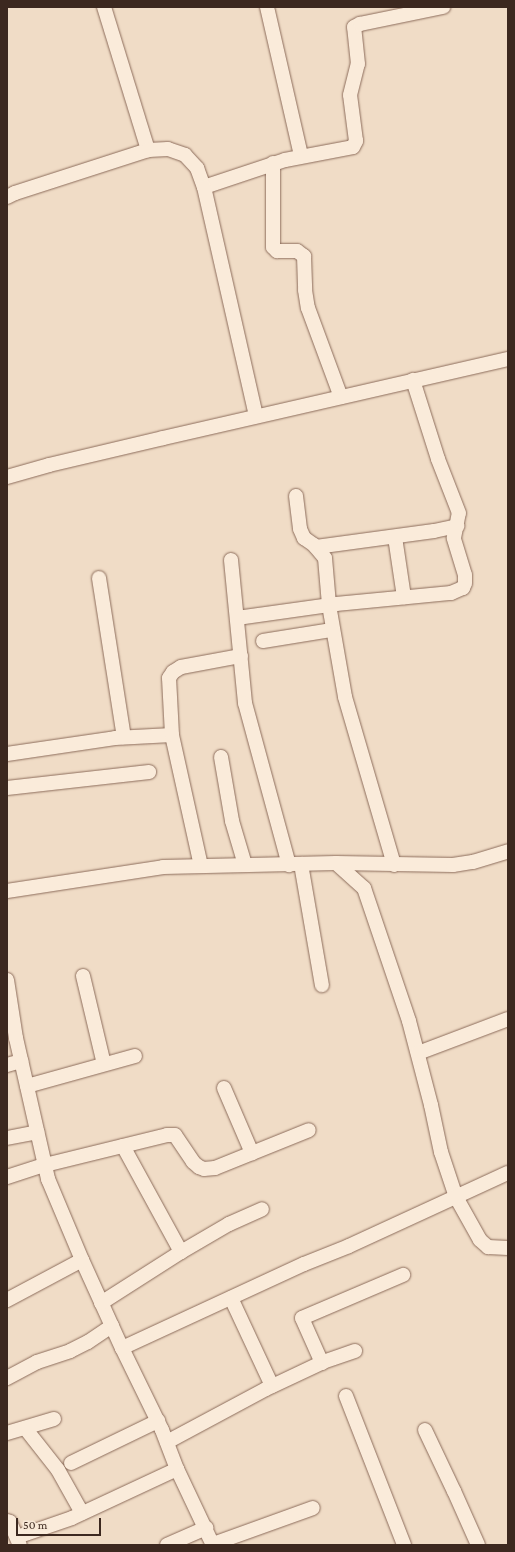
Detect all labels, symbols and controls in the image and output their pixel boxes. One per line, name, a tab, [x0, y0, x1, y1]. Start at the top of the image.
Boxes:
scale bar	[18, 1510, 103, 1536]
text: 50 m	[23, 1518, 47, 1532]

